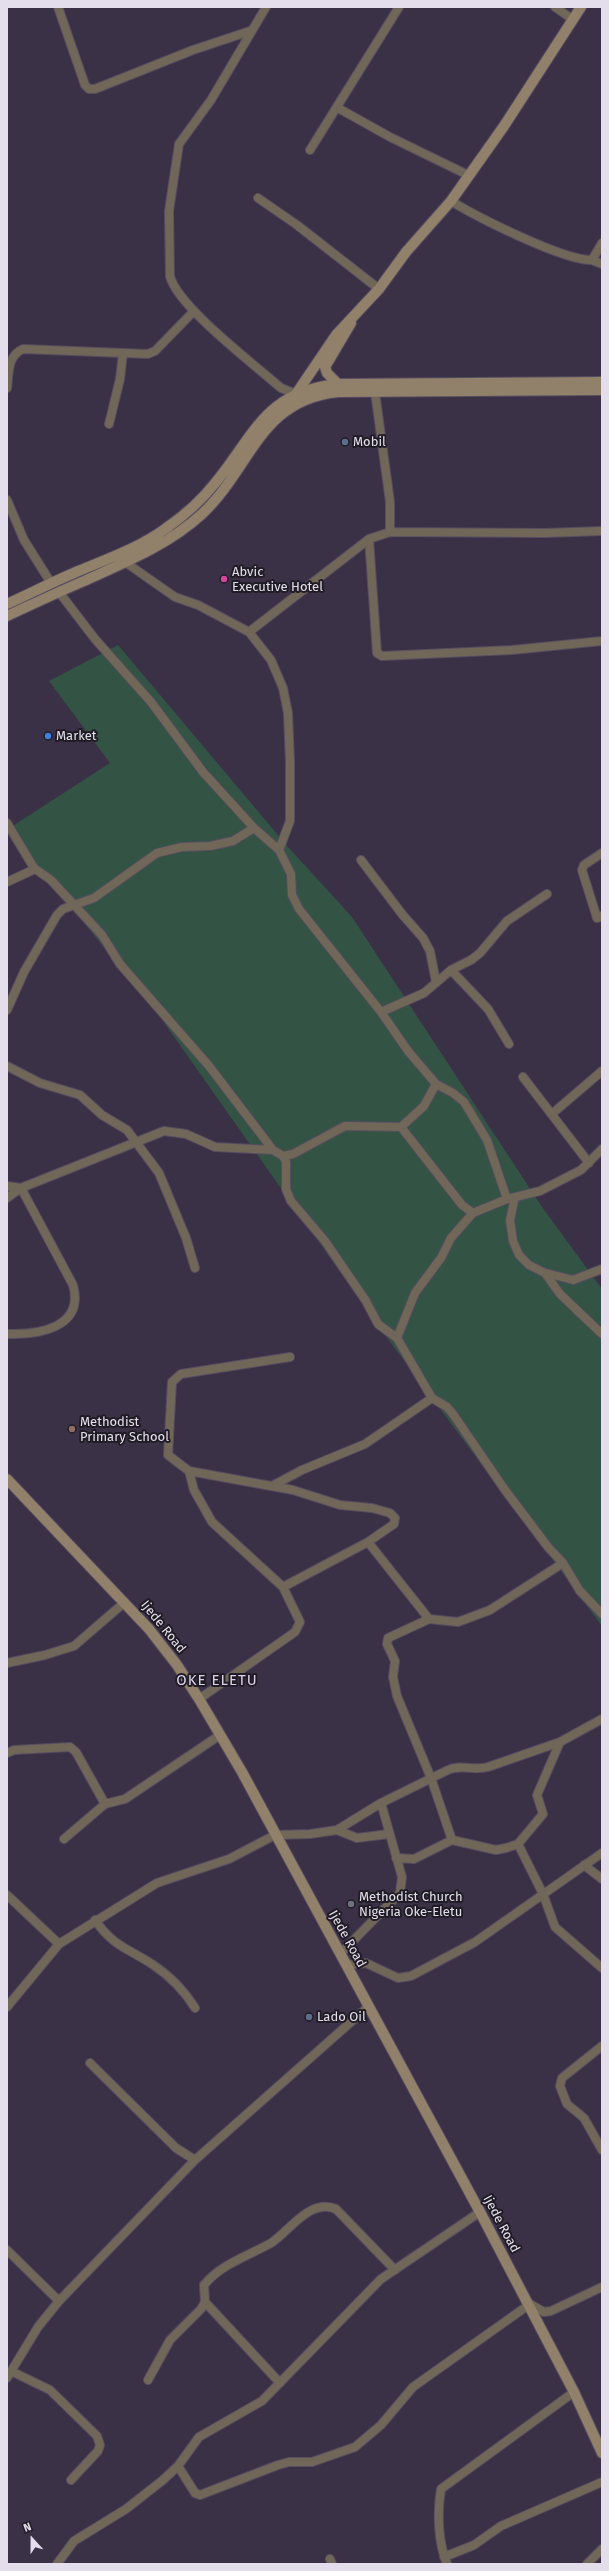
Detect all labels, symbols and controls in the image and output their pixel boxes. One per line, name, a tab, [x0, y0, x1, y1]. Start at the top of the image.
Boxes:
place label: Mobil	[353, 434, 386, 450]
marker: Mobil	[340, 437, 350, 447]
place label: Abvic Executive Hotel	[232, 564, 323, 595]
marker: Abvic Executive Hotel	[219, 574, 229, 584]
place label: Market	[56, 728, 97, 744]
marker: Market	[43, 731, 53, 741]
place label: Methodist Primary School	[80, 1414, 169, 1445]
marker: Methodist Primary School	[67, 1424, 77, 1434]
street label: Ijede Road	[137, 1598, 189, 1656]
district label: OKE ELETU	[176, 1672, 258, 1690]
place label: Methodist Church Nigeria Oke-Eletu	[359, 1889, 463, 1920]
marker: Methodist Church Nigeria Oke-Eletu	[346, 1899, 356, 1909]
street label: Ijede Road	[325, 1908, 369, 1970]
place label: Lado Oil	[317, 2009, 366, 2025]
marker: Lado Oil	[304, 2012, 314, 2022]
street label: Ijede Road	[479, 2193, 523, 2255]
north arrow	[12, 2519, 52, 2559]
text: N	[22, 2520, 33, 2535]

